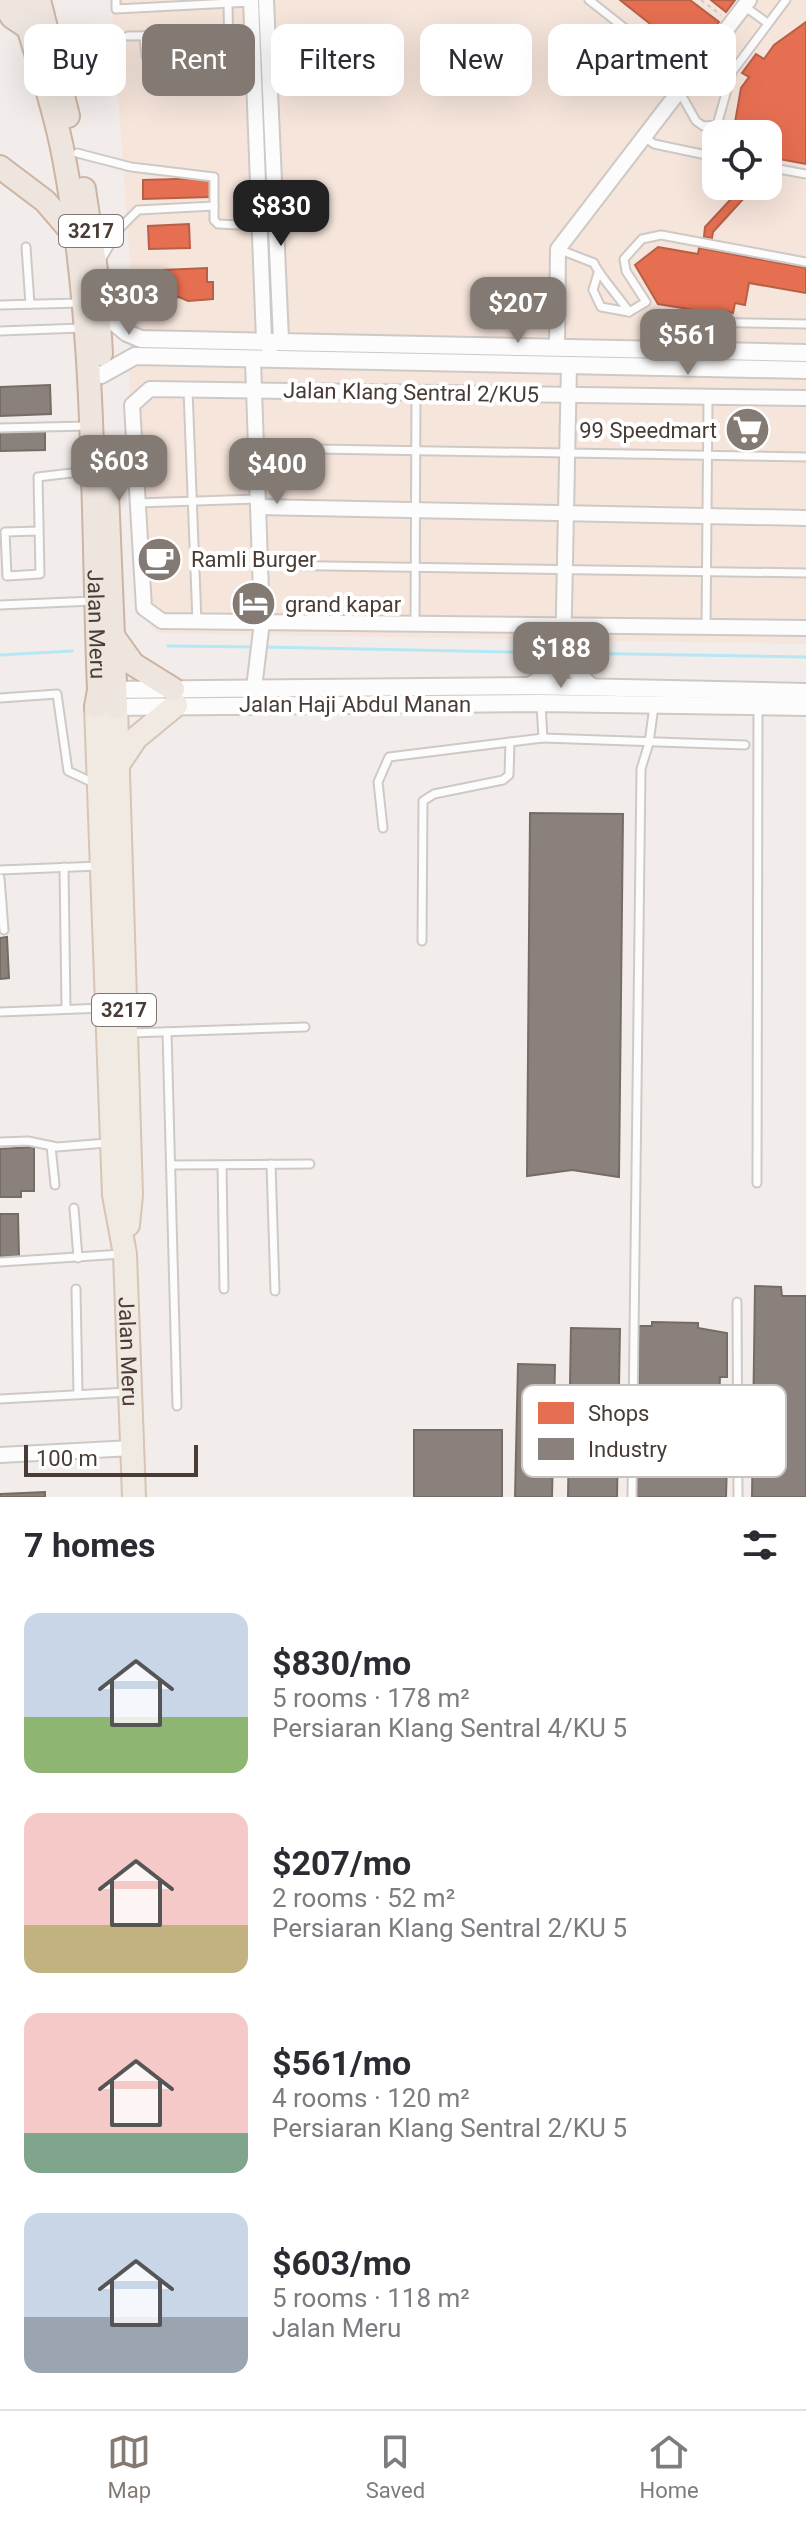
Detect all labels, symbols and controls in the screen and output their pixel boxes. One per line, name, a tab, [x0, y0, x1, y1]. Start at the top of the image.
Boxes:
chip: Buy	[24, 24, 126, 96]
chip: Rent	[142, 24, 255, 96]
chip: Filters	[271, 24, 404, 96]
chip: New	[420, 24, 532, 96]
chip: Apartment	[548, 24, 736, 96]
map controls	[702, 120, 782, 200]
button: locate	[702, 120, 782, 200]
pin: $830	[234, 180, 328, 248]
text: $830	[251, 191, 311, 221]
road number: 3217	[59, 215, 123, 247]
pin: $303	[82, 269, 176, 337]
pin: $207	[471, 277, 565, 345]
text: $303	[99, 280, 159, 310]
text: $207	[488, 288, 548, 318]
pin: $561	[641, 309, 735, 377]
text: $561	[658, 320, 718, 350]
street label: Jalan Klang Sentral 2/KU5	[283, 378, 539, 407]
supermarket icon: 99 Speedmart	[724, 406, 772, 454]
place label: 99 Speedmart	[579, 418, 717, 443]
pin: $603	[72, 435, 166, 503]
pin: $400	[230, 438, 324, 506]
text: $603	[89, 446, 149, 476]
text: $400	[247, 449, 307, 479]
cafe icon: Ramli Burger	[136, 535, 184, 583]
place label: Ramli Burger	[191, 547, 317, 572]
street label: Jalan Meru	[83, 569, 111, 680]
hotel icon: grand kapar	[230, 580, 278, 628]
place label: grand kapar	[285, 592, 402, 617]
pin: $188	[514, 622, 608, 690]
text: $188	[531, 633, 591, 663]
street label: Jalan Haji Abdul Manan	[239, 692, 471, 717]
road number: 3217	[92, 994, 156, 1026]
street label: Jalan Meru	[114, 1296, 143, 1407]
legend	[522, 1385, 786, 1477]
text: Shops	[588, 1401, 649, 1426]
text: Industry	[588, 1437, 668, 1462]
scale bar	[24, 1441, 198, 1477]
text: 100 m	[36, 1446, 98, 1471]
icon: filters	[738, 1523, 782, 1567]
text: 7 homes	[24, 1525, 155, 1565]
text: $830/mo	[272, 1643, 411, 1683]
icon: home	[88, 1645, 184, 1741]
text: 5 rooms · 178 m²	[272, 1683, 470, 1713]
text: Persiaran Klang Sentral 4/KU 5	[272, 1713, 627, 1743]
text: $207/mo	[272, 1843, 411, 1883]
icon: home	[88, 1845, 184, 1941]
text: 2 rooms · 52 m²	[272, 1883, 455, 1913]
text: Persiaran Klang Sentral 2/KU 5	[272, 1913, 627, 1943]
text: $561/mo	[272, 2043, 411, 2083]
icon: home	[88, 2045, 184, 2141]
text: 4 rooms · 120 m²	[272, 2083, 470, 2113]
text: Persiaran Klang Sentral 2/KU 5	[272, 2113, 627, 2143]
text: $603/mo	[272, 2243, 411, 2283]
icon: home	[88, 2245, 184, 2341]
text: 5 rooms · 118 m²	[272, 2283, 470, 2313]
text: Jalan Meru	[272, 2313, 401, 2343]
tab: Map	[107, 2430, 151, 2503]
tab: Saved	[366, 2430, 425, 2503]
tab: Home	[640, 2430, 699, 2503]

